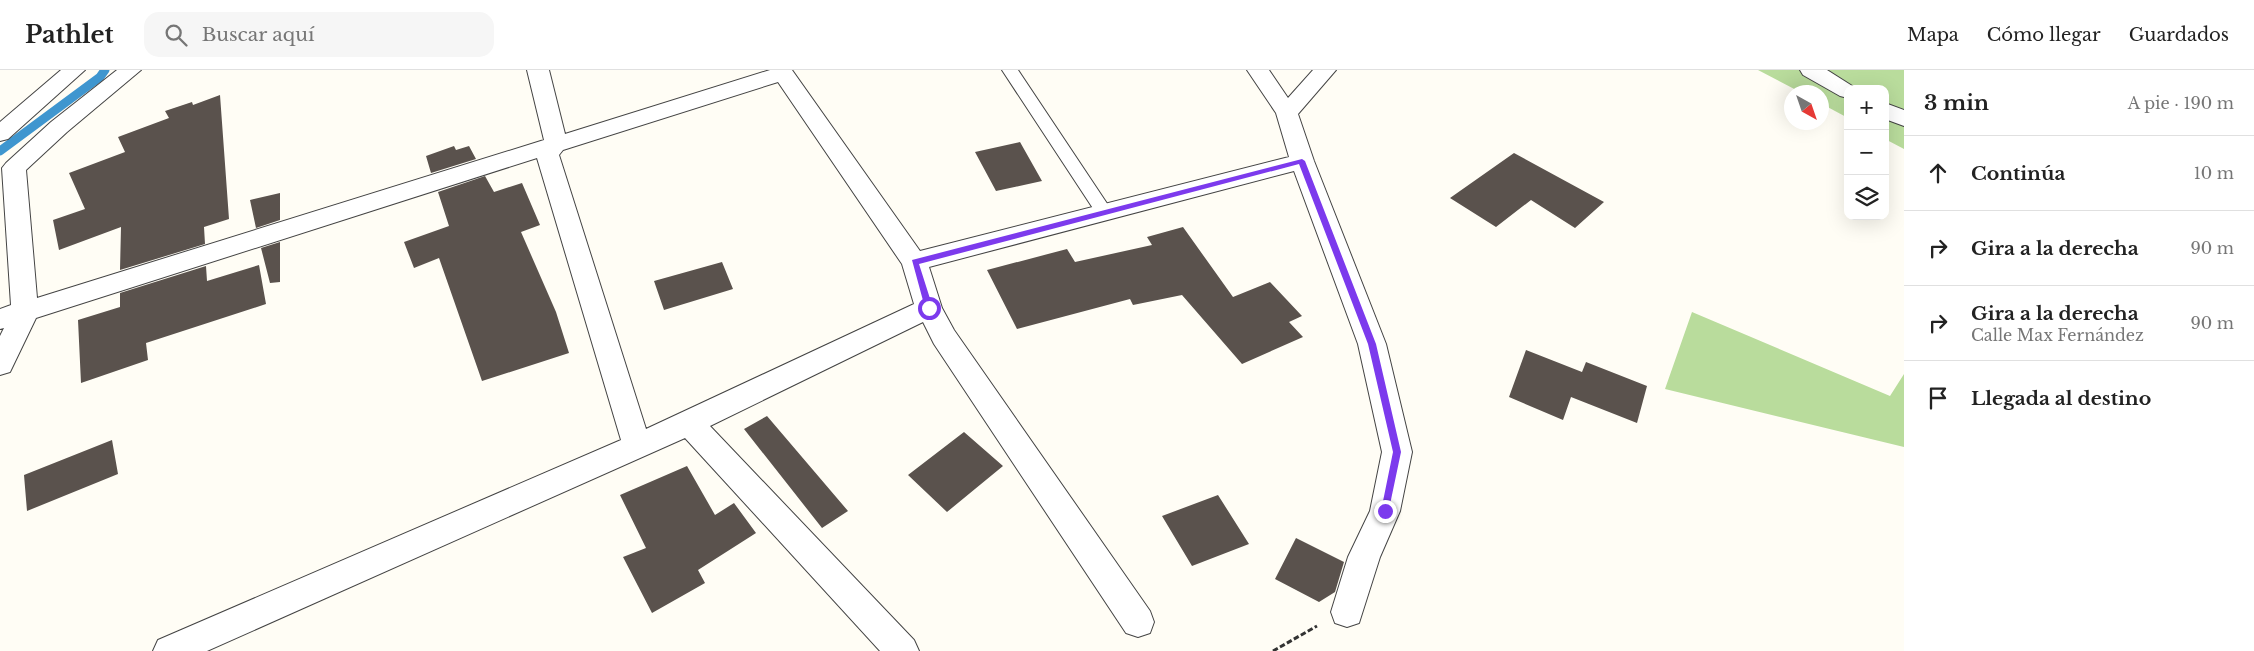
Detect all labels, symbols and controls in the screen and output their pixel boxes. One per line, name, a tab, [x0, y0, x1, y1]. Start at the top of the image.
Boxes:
search box	[144, 12, 494, 57]
text: Pathlet	[25, 20, 114, 49]
icon: search	[162, 21, 190, 49]
text: Buscar aquí	[202, 23, 315, 46]
text: Mapa	[1907, 24, 1959, 46]
text: Cómo llegar	[1987, 24, 2101, 46]
text: Guardados	[2129, 24, 2229, 46]
north arrow	[1784, 85, 1829, 130]
map controls	[1844, 85, 1889, 220]
button: +	[1844, 85, 1889, 130]
text: 3 min	[1924, 90, 1989, 116]
text: A pie · 190 m	[2128, 93, 2234, 113]
button: −	[1844, 130, 1889, 175]
icon: ahead	[1924, 159, 1952, 187]
text: Continúa	[1971, 162, 2065, 185]
text: 10 m	[2194, 163, 2234, 183]
button: layers	[1844, 175, 1889, 220]
icon: right	[1924, 234, 1952, 262]
text: Gira a la derecha	[1971, 237, 2139, 260]
text: 90 m	[2191, 238, 2234, 258]
route start	[918, 297, 941, 320]
text: Gira a la derecha	[1971, 302, 2139, 325]
icon: right	[1924, 309, 1952, 337]
text: 90 m	[2191, 313, 2234, 333]
text: Calle Max Fernández	[1971, 325, 2144, 345]
icon: arrive	[1924, 384, 1952, 412]
text: Llegada al destino	[1971, 387, 2151, 410]
route end	[1374, 500, 1397, 523]

